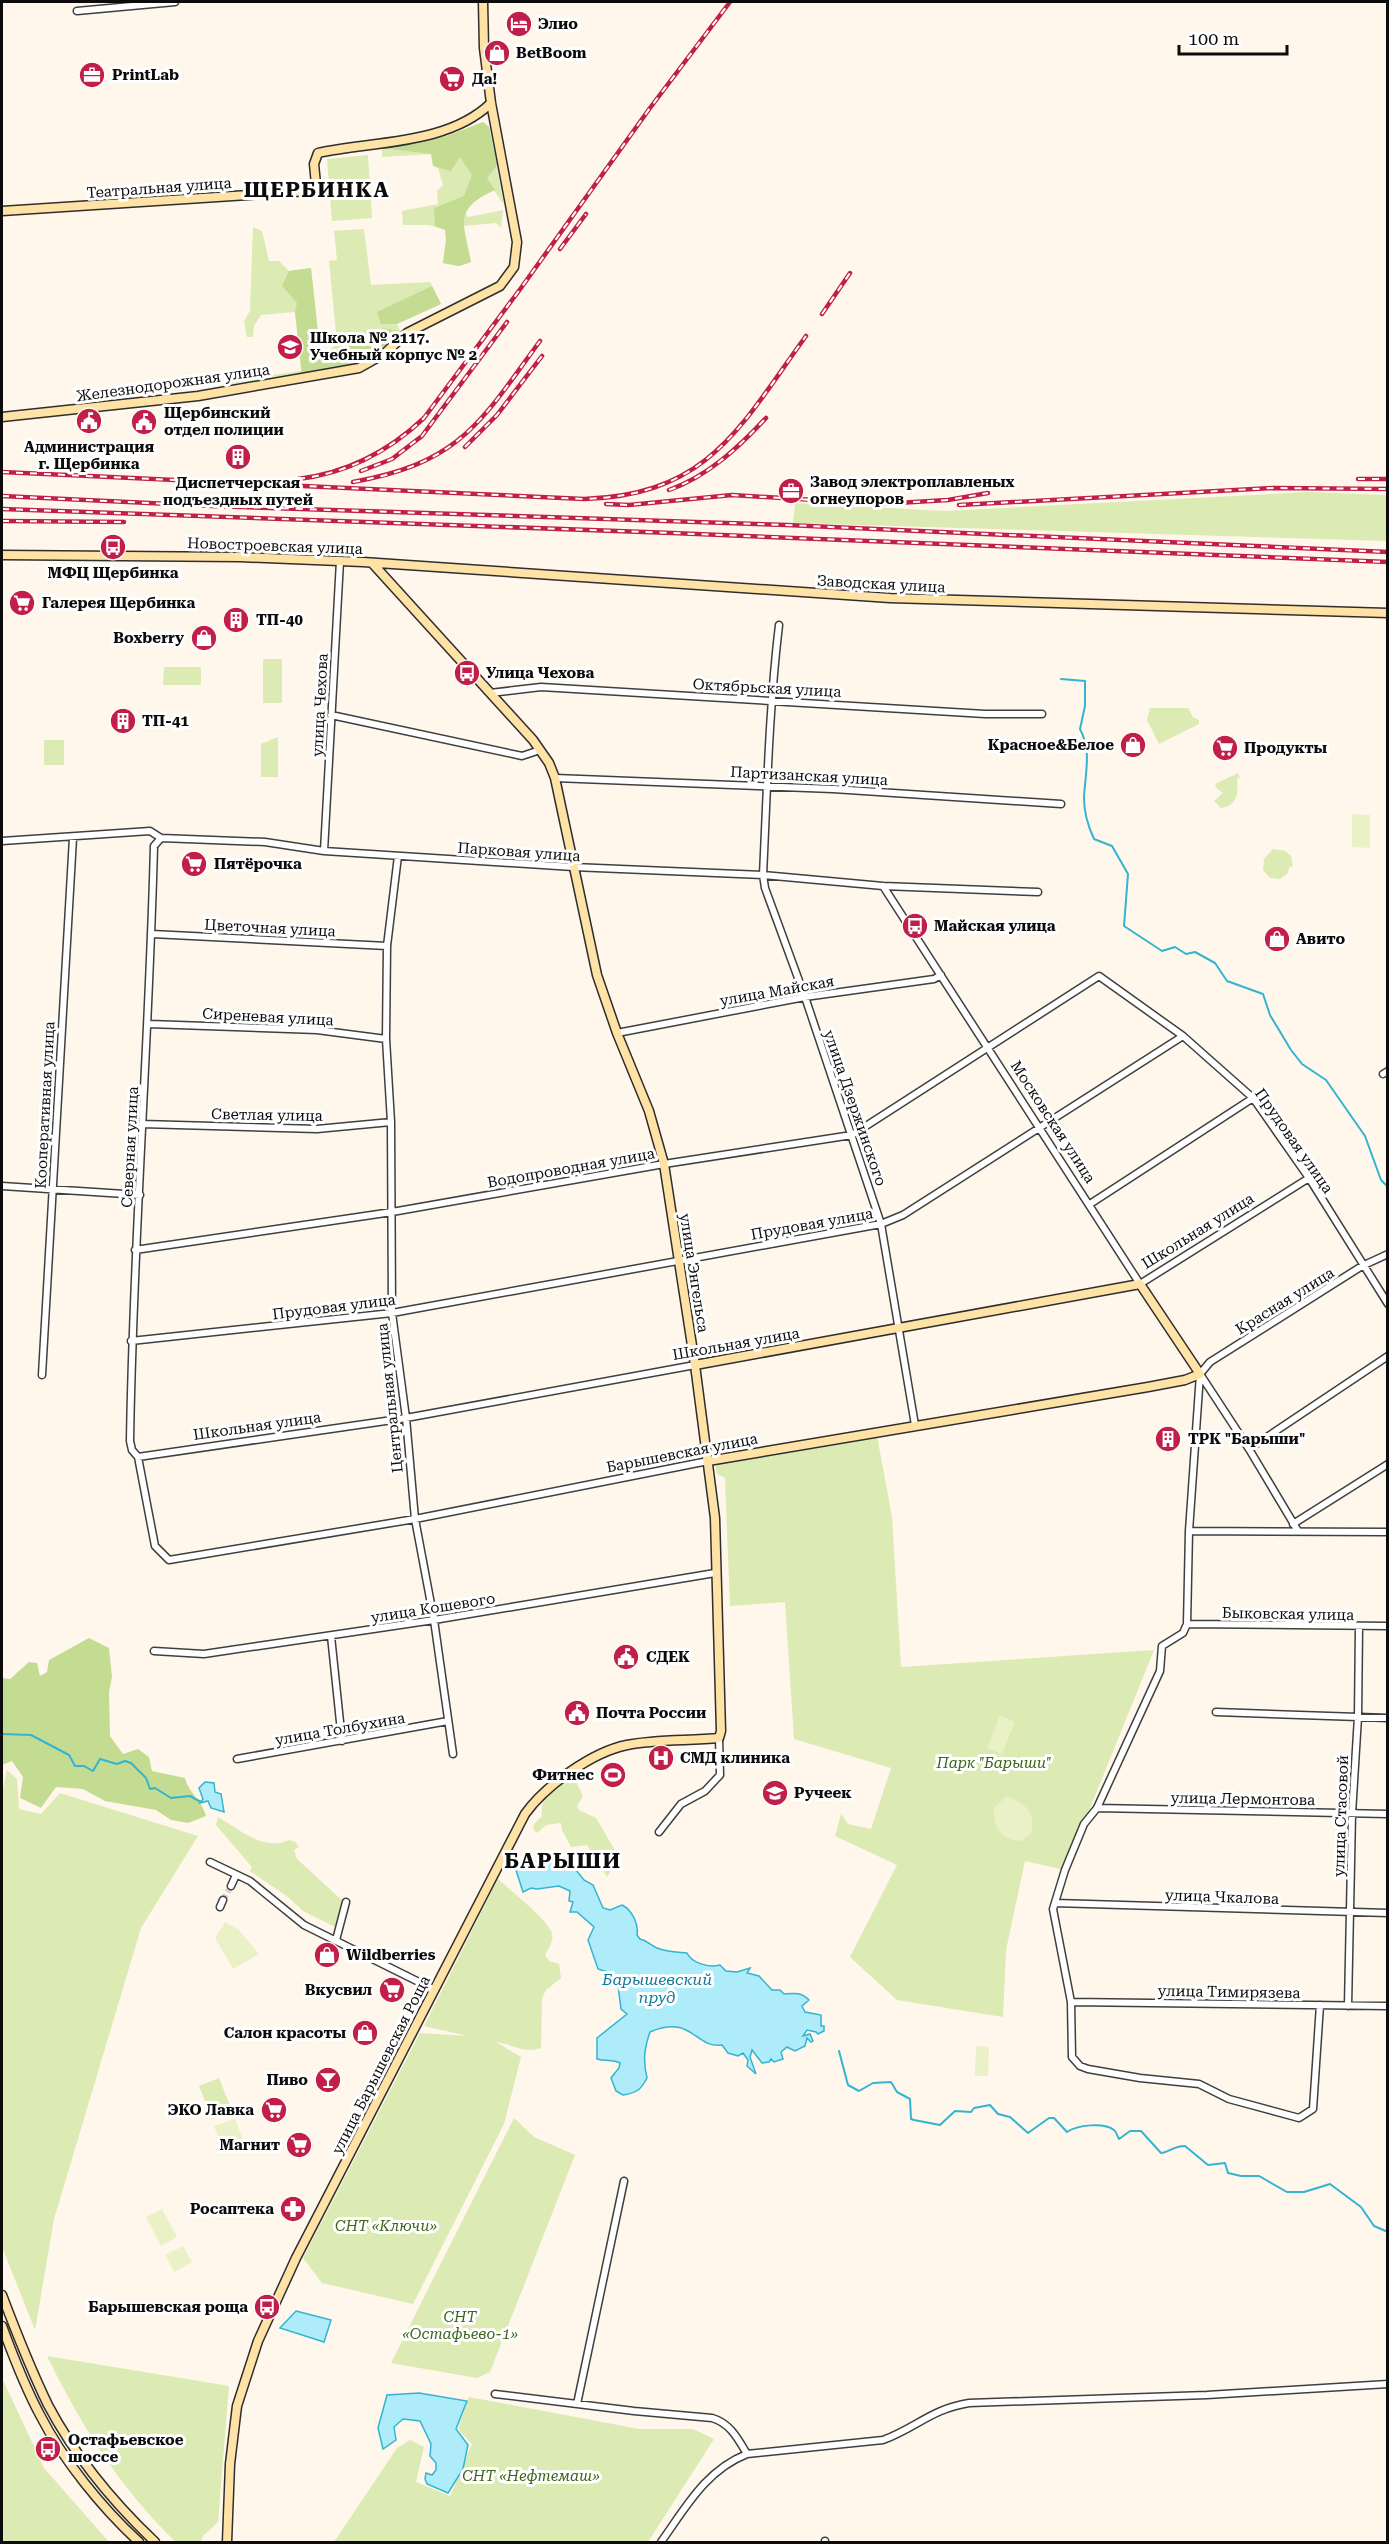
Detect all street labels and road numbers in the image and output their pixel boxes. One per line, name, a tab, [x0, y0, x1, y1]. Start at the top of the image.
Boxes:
street label: Театральная улица	[86, 174, 232, 202]
street label: Железнодорожная улица	[75, 361, 271, 405]
street label: Новостроевская улица	[187, 534, 363, 558]
street label: Заводская улица	[816, 572, 946, 596]
street label: улица Чехова	[308, 653, 332, 757]
street label: Октябрьская улица	[692, 675, 842, 701]
street label: Партизанская улица	[730, 763, 888, 789]
street label: Парковая улица	[457, 839, 581, 865]
street label: Цветочная улица	[204, 916, 336, 940]
street label: улица Майская	[718, 972, 836, 1010]
street label: Сиреневая улица	[202, 1005, 334, 1029]
street label: Кооперативная улица	[32, 1021, 58, 1189]
street label: улица Дзержинского	[820, 1028, 890, 1188]
street label: Московская улица	[1007, 1057, 1099, 1187]
street label: Прудовая улица	[1251, 1085, 1337, 1197]
street label: Северная улица	[118, 1086, 142, 1208]
street label: Светлая улица	[211, 1105, 323, 1125]
street label: Водопроводная улица	[486, 1144, 656, 1192]
street label: Школьная улица	[1139, 1189, 1257, 1273]
street label: Прудовая улица	[749, 1204, 875, 1244]
street label: улица Энгельса	[676, 1212, 712, 1334]
street label: Красная улица	[1232, 1263, 1338, 1339]
street label: Прудовая улица	[271, 1291, 397, 1323]
street label: Центральная улица	[373, 1322, 407, 1474]
street label: Школьная улица	[671, 1324, 801, 1364]
street label: Школьная улица	[192, 1408, 322, 1444]
street label: Барышевская улица	[605, 1429, 759, 1477]
street label: улица Кошевого	[369, 1589, 497, 1627]
street label: Быковская улица	[1222, 1604, 1354, 1624]
street label: улица Толбухина	[274, 1709, 406, 1749]
street label: улица Стасовой	[1330, 1755, 1352, 1877]
street label: улица Лермонтова	[1171, 1789, 1315, 1809]
street label: улица Чкалова	[1165, 1886, 1279, 1908]
street label: улица Барышевская Роща	[328, 1973, 434, 2157]
street label: улица Тимирязева	[1157, 1982, 1301, 2002]

